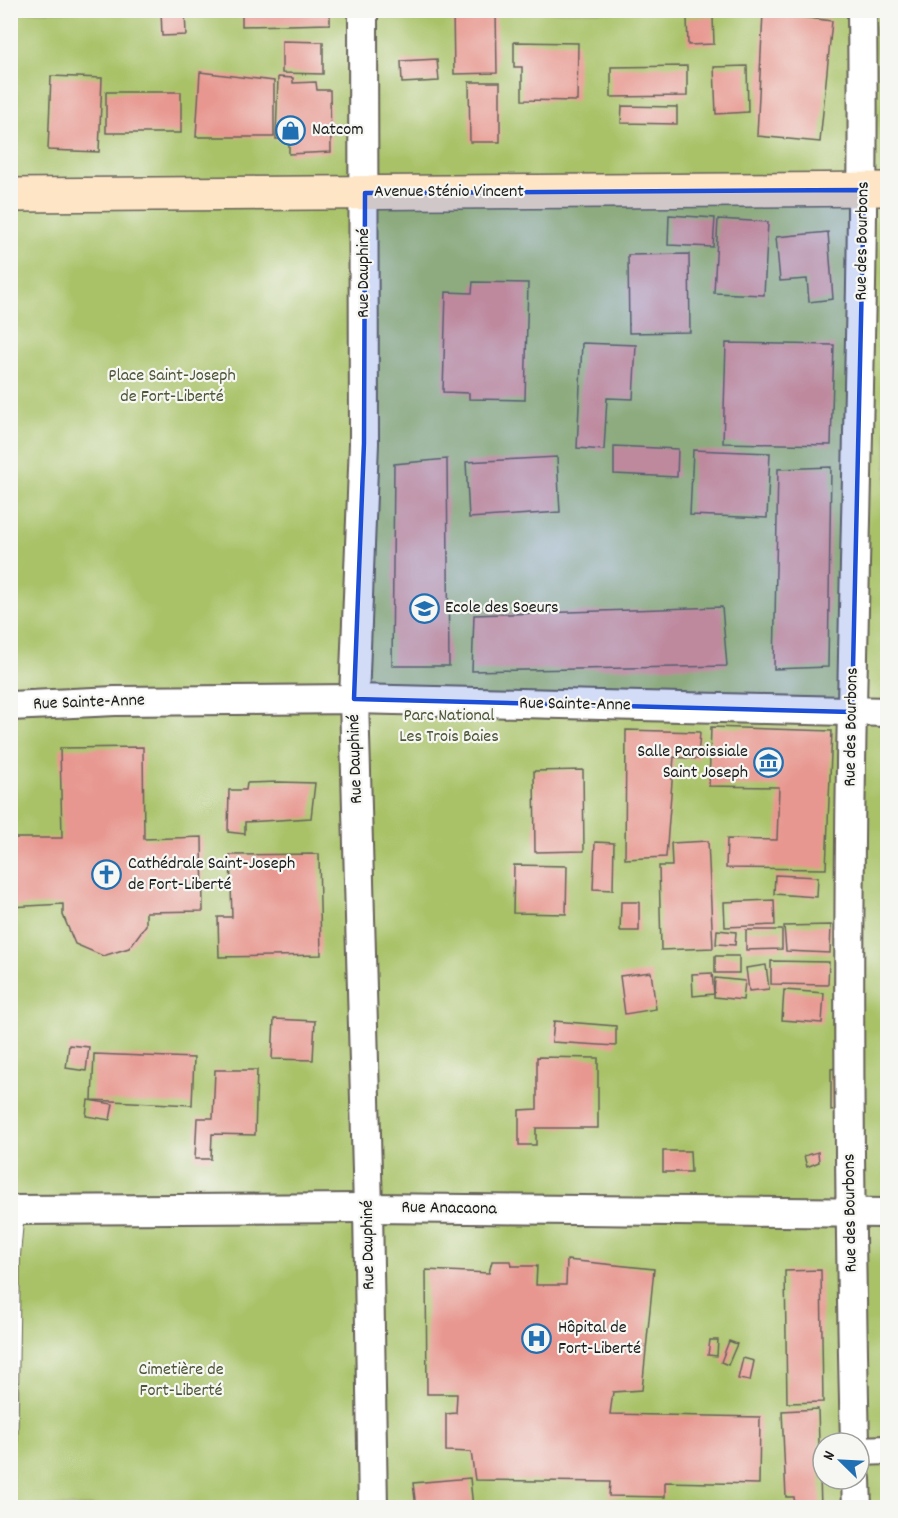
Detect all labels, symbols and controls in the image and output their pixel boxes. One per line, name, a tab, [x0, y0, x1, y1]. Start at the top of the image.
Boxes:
shop icon: Natcom	[275, 114, 307, 146]
place label: Natcom	[312, 118, 364, 143]
street label: Avenue Sténio Vincent	[374, 180, 524, 205]
street label: Rue des Bourbons	[849, 181, 877, 301]
street label: Rue Dauphiné	[352, 228, 377, 318]
park label: Place Saint-Joseph de Fort-Liberté	[108, 364, 236, 410]
school or university icon: Ecole des Soeurs	[408, 592, 440, 624]
place label: Ecole des Soeurs	[445, 596, 559, 621]
street label: Rue des Bourbons	[838, 667, 866, 787]
street label: Rue Sainte-Anne	[33, 689, 145, 717]
street label: Rue Sainte-Anne	[519, 692, 631, 718]
park label: Parc National Les Trois Baies	[399, 704, 499, 750]
street label: Rue Dauphiné	[342, 713, 370, 804]
place label: Salle Paroissiale Saint Joseph	[637, 740, 748, 786]
museum icon: Salle Paroissiale Saint Joseph	[753, 746, 785, 778]
place label: Cathédrale Saint-Joseph de Fort-Liberté	[128, 852, 295, 898]
church icon: Cathédrale Saint-Joseph de Fort-Liberté	[91, 858, 123, 890]
street label: Rue des Bourbons	[837, 1153, 865, 1273]
street label: Rue Anacaona	[401, 1196, 498, 1222]
street label: Rue Dauphiné	[356, 1200, 382, 1290]
place label: Hôpital de Fort-Liberté	[558, 1316, 641, 1362]
hospital icon: Hôpital de Fort-Liberté	[521, 1322, 553, 1354]
park label: Cimetière de Fort-Liberté	[138, 1358, 224, 1404]
north arrow	[811, 1431, 871, 1491]
text: N	[817, 1448, 842, 1464]

